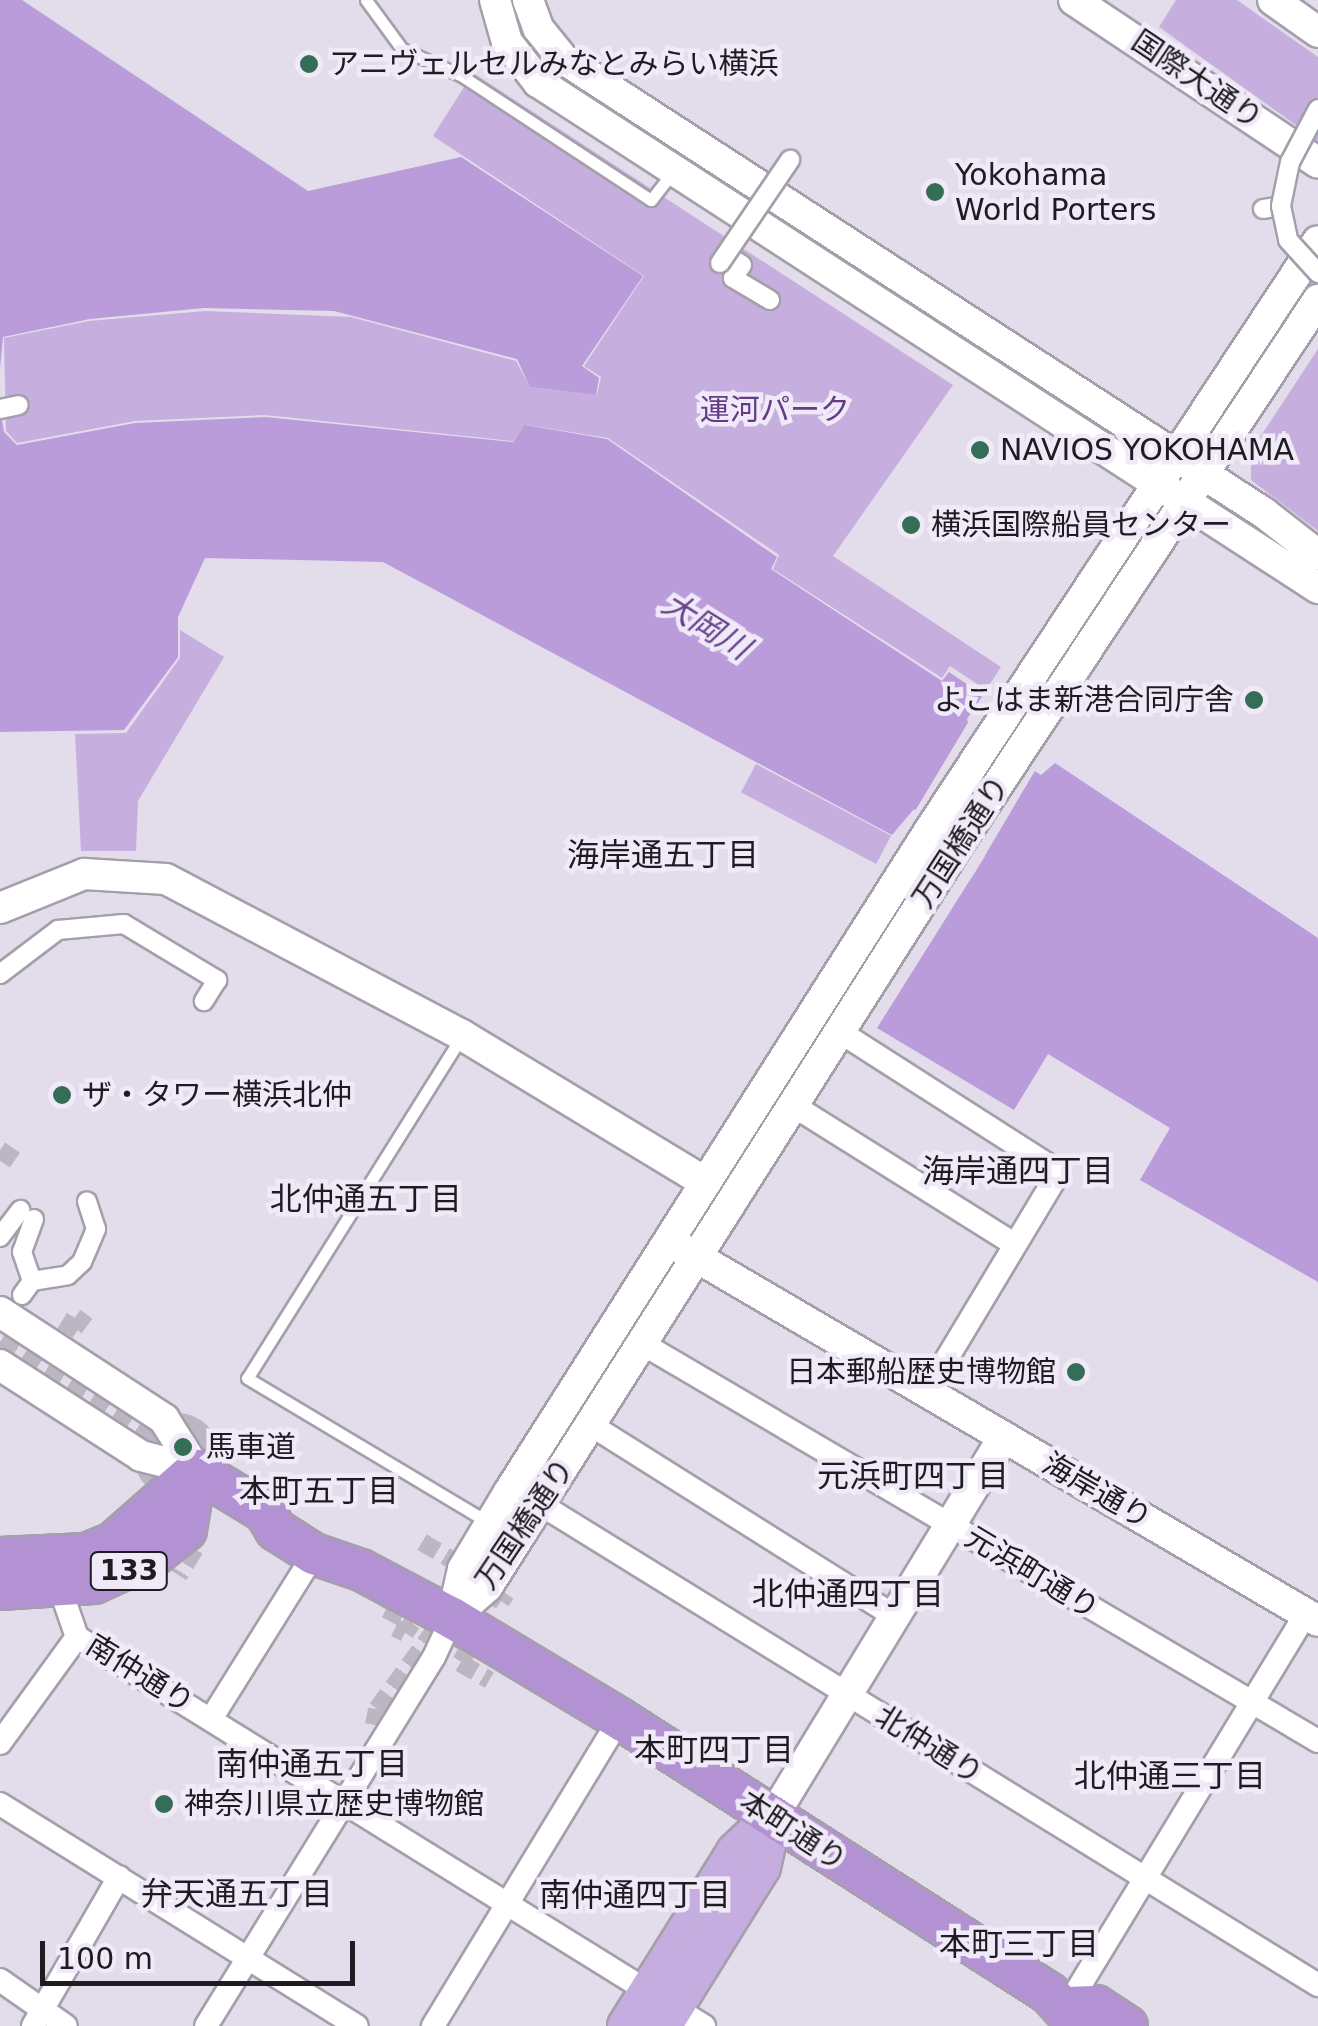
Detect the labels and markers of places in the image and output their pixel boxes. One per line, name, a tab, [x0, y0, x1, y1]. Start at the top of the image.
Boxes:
place label: アニヴェルセルみなとみらい横浜	[329, 46, 779, 82]
marker: アニヴェルセルみなとみらい横浜	[298, 53, 320, 75]
place label: Yokohama World Porters	[955, 157, 1156, 228]
marker: Yokohama World Porters	[924, 181, 946, 203]
place label: NAVIOS YOKOHAMA	[1000, 432, 1294, 468]
marker: NAVIOS YOKOHAMA	[969, 439, 991, 461]
place label: 横浜国際船員センター	[931, 507, 1231, 543]
marker: 横浜国際船員センター	[900, 514, 922, 536]
place label: よこはま新港合同庁舎	[934, 682, 1234, 718]
marker: よこはま新港合同庁舎	[1243, 689, 1265, 711]
place label: ザ・タワー横浜北仲	[82, 1077, 352, 1113]
marker: ザ・タワー横浜北仲	[51, 1084, 73, 1106]
place label: 日本郵船歴史博物館	[786, 1354, 1056, 1390]
marker: 日本郵船歴史博物館	[1065, 1361, 1087, 1383]
place label: 馬車道	[206, 1429, 296, 1465]
marker: 馬車道	[170, 1434, 196, 1460]
place label: 神奈川県立歴史博物館	[184, 1786, 484, 1822]
marker: 神奈川県立歴史博物館	[153, 1793, 175, 1815]

